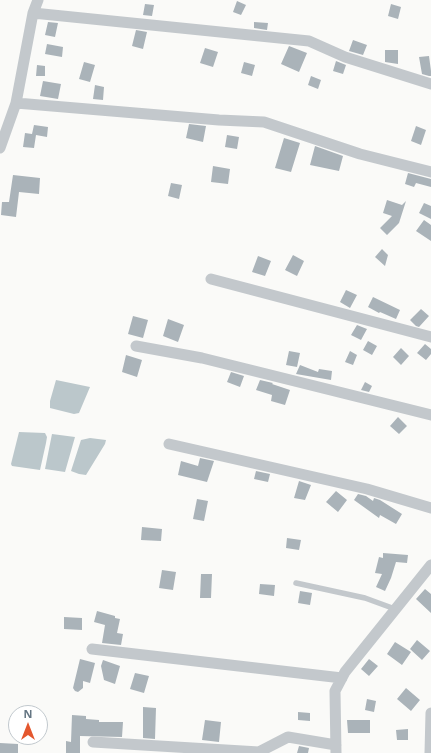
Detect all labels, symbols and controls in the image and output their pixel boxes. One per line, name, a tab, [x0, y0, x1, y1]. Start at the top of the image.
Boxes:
north arrow	[8, 705, 48, 745]
text: N	[24, 706, 32, 721]

